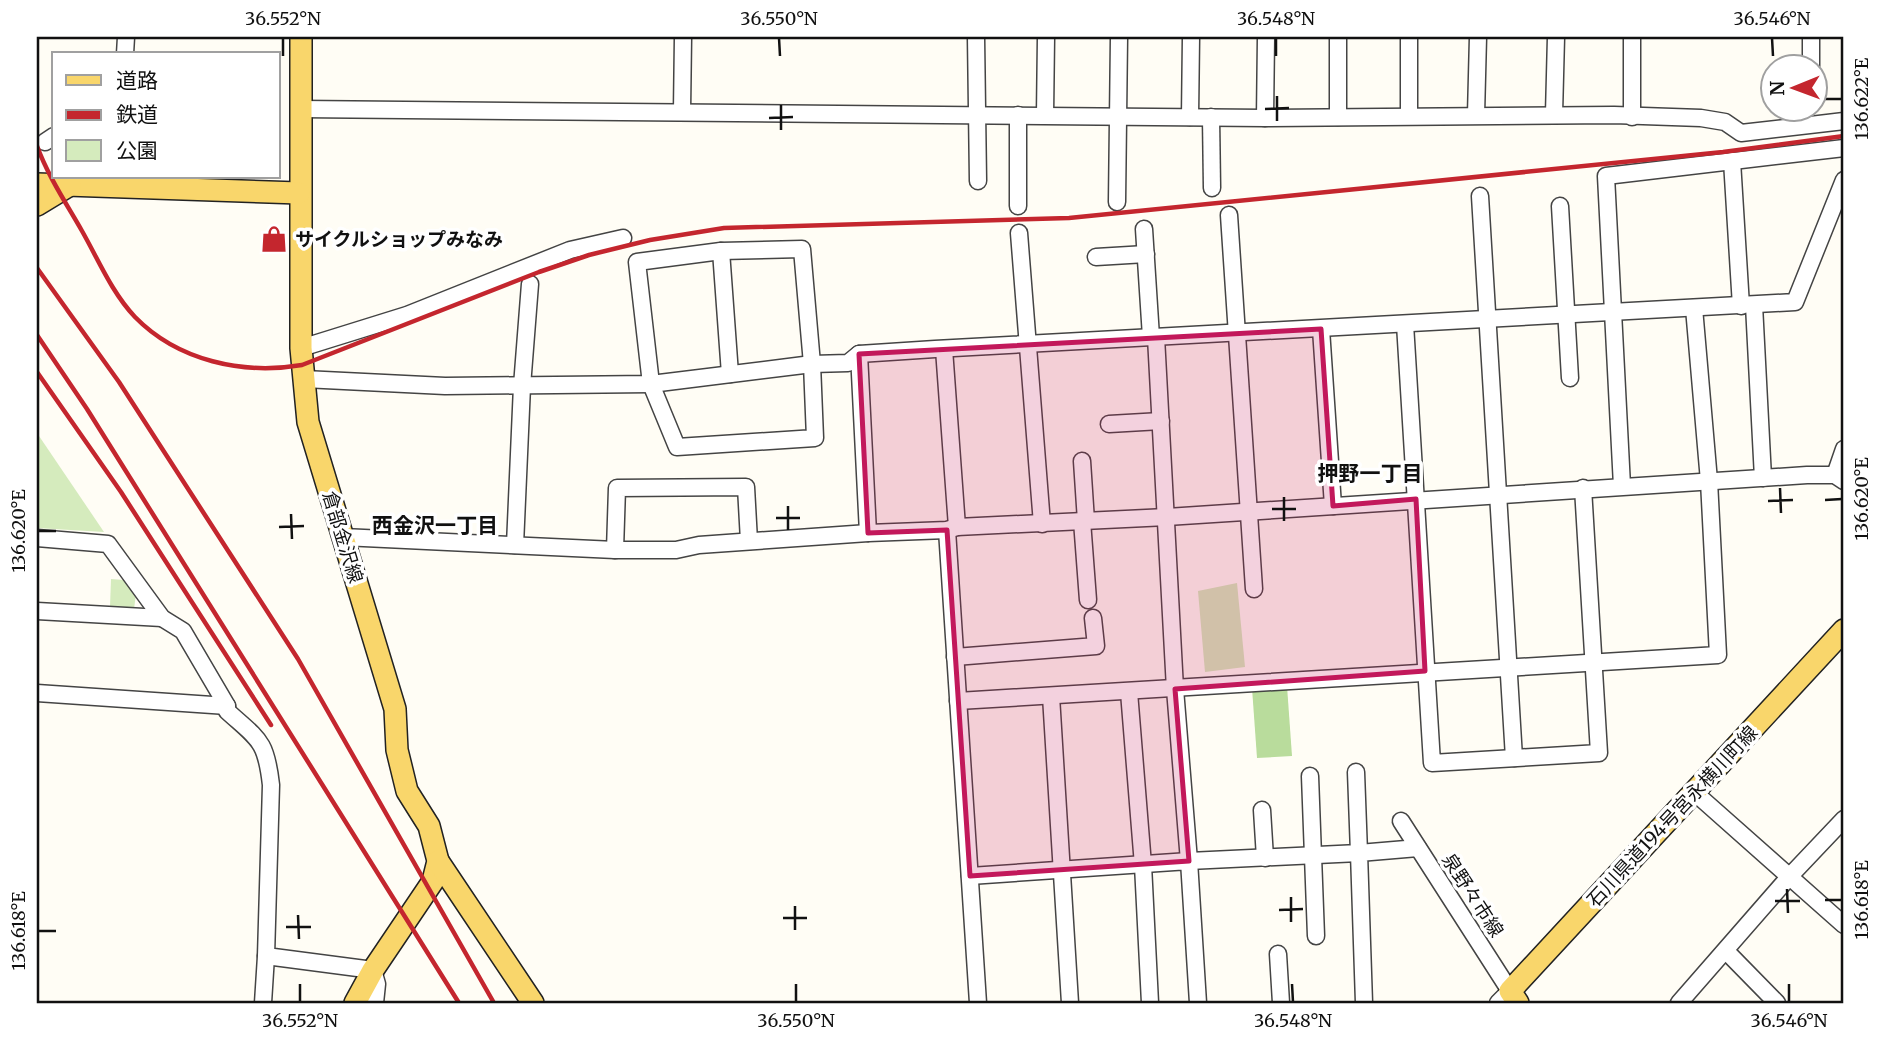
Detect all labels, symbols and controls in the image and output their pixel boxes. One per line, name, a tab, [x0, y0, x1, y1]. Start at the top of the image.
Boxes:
text: 36.552°N	[245, 7, 321, 30]
text: 36.550°N	[740, 7, 818, 30]
text: 36.548°N	[1237, 7, 1315, 30]
text: 36.546°N	[1734, 7, 1811, 30]
legend	[52, 52, 280, 178]
north arrow	[1758, 52, 1828, 122]
text: 136.622°E	[1850, 57, 1873, 140]
text: 道路	[116, 67, 158, 94]
text: N	[1765, 81, 1789, 96]
text: 鉄道	[116, 101, 158, 128]
text: 公園	[116, 137, 158, 164]
shop icon: サイクルショップみなみ	[259, 224, 289, 254]
place label: サイクルショップみなみ	[295, 227, 503, 251]
text: 136.620°E	[1850, 457, 1873, 541]
district label: 押野一丁目	[1318, 460, 1423, 487]
street label: 倉部金沢線	[318, 488, 368, 586]
text: 136.620°E	[7, 489, 30, 573]
district label: 西金沢一丁目	[372, 512, 498, 539]
street label: 石川県道194号宮永横川町線	[1582, 720, 1762, 912]
street label: 泉野々市線	[1437, 849, 1509, 941]
text: 136.618°E	[1850, 860, 1873, 940]
text: 136.618°E	[7, 891, 30, 971]
text: 36.552°N	[262, 1009, 338, 1032]
text: 36.550°N	[757, 1009, 835, 1032]
text: 36.548°N	[1254, 1009, 1332, 1032]
text: 36.546°N	[1751, 1009, 1828, 1032]

